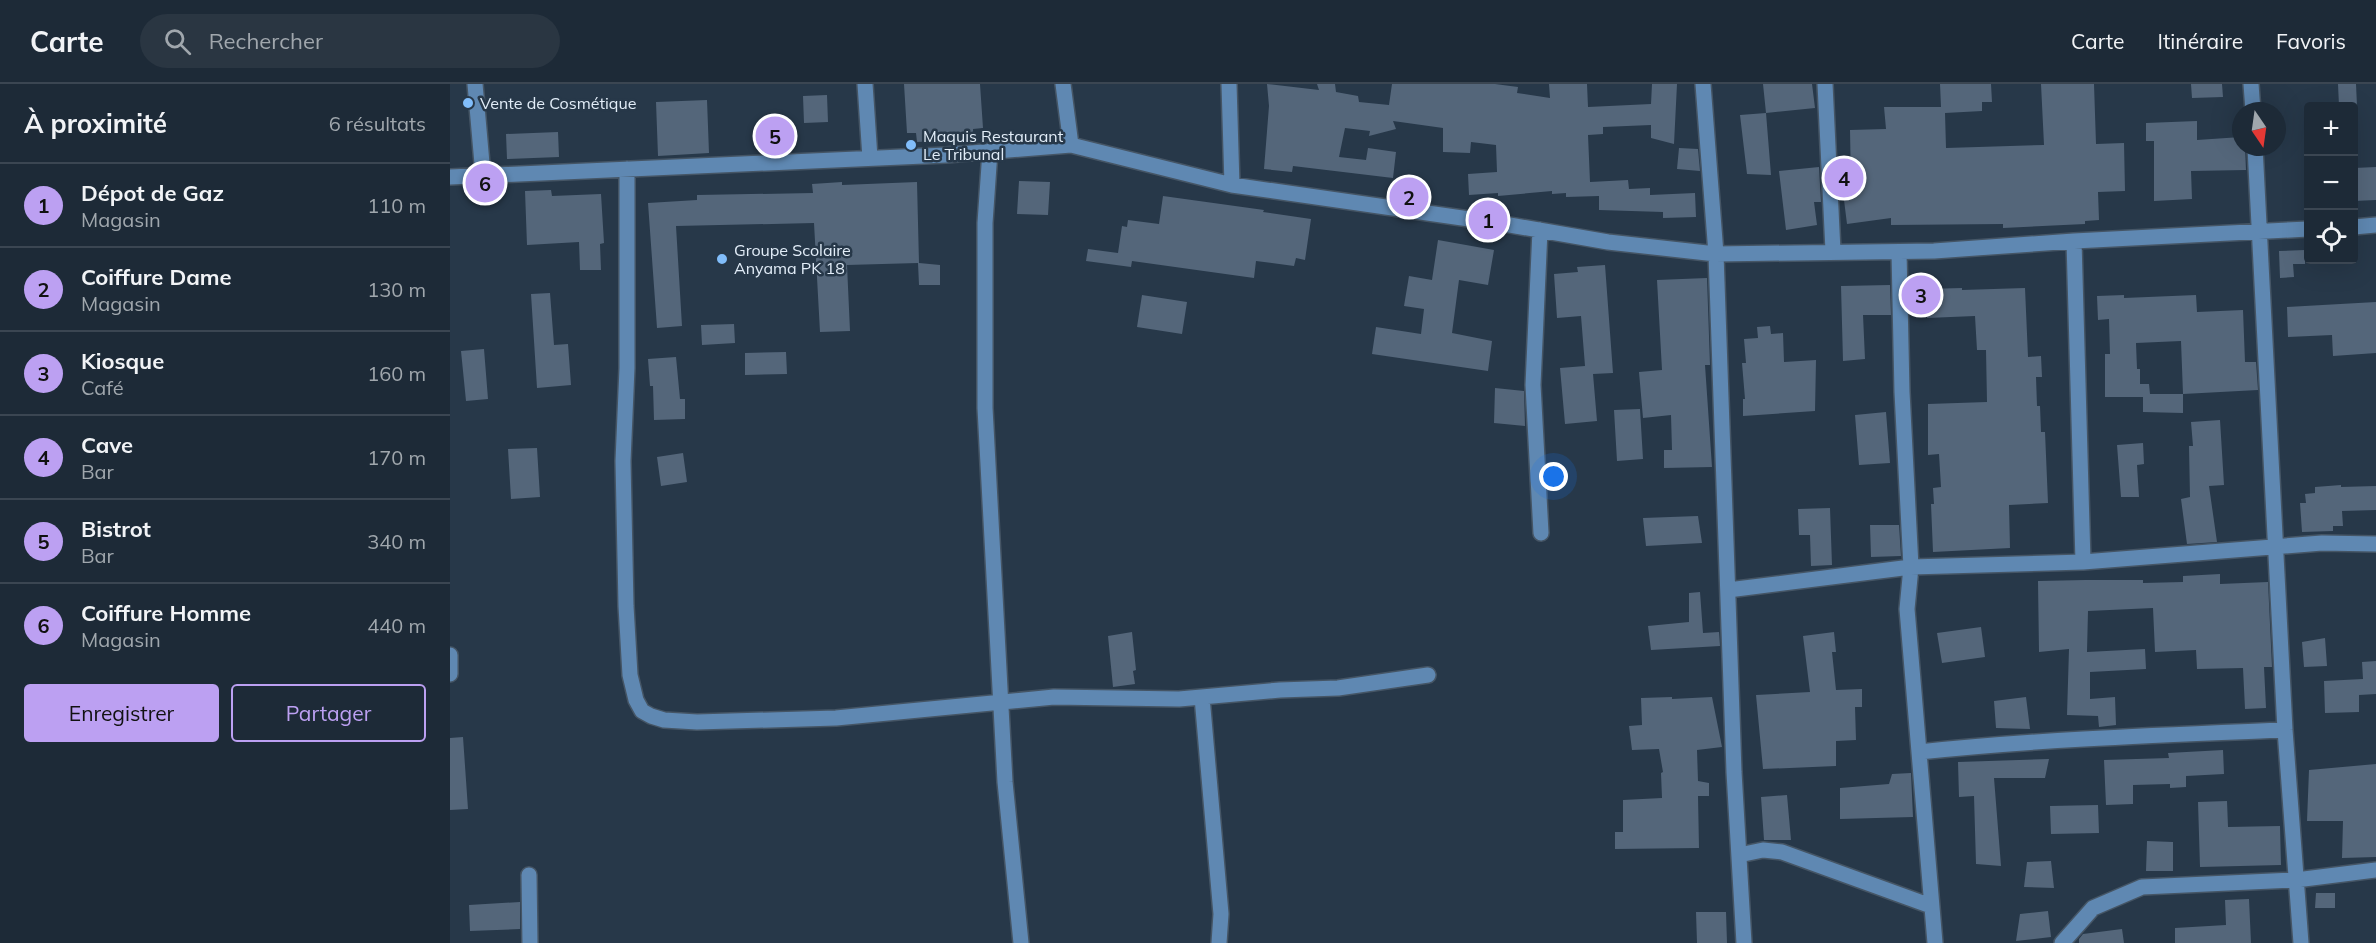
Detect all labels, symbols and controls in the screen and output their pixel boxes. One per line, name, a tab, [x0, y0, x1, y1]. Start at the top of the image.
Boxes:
search box	[140, 14, 560, 68]
text: Carte	[30, 24, 104, 59]
icon: search	[161, 25, 194, 58]
text: Rechercher	[209, 27, 323, 55]
text: Carte	[2071, 28, 2125, 54]
text: Itinéraire	[2158, 28, 2243, 54]
text: Favoris	[2276, 28, 2346, 54]
place label: Vente de Cosmétique	[480, 93, 636, 113]
marker: Vente de Cosmétique	[461, 96, 475, 110]
north arrow	[2232, 102, 2286, 156]
map controls	[2304, 102, 2358, 264]
button: +	[2304, 102, 2358, 156]
text: À proximité	[24, 107, 167, 140]
text: 6 résultats	[329, 111, 426, 136]
pin: 5	[756, 113, 794, 158]
place label: Maquis Restaurant Le Tribunal	[923, 126, 1064, 164]
marker: Maquis Restaurant Le Tribunal	[904, 138, 918, 152]
pin: 4	[1824, 156, 1864, 200]
button: −	[2304, 156, 2358, 210]
pin: 6	[465, 160, 504, 206]
pin: 2	[1390, 174, 1428, 220]
text: Dépot de Gaz	[81, 179, 224, 207]
text: 1	[38, 193, 50, 218]
text: 110 m	[367, 193, 426, 218]
pin: 1	[1468, 198, 1508, 242]
text: Magasin	[81, 207, 161, 232]
button: locate	[2304, 210, 2358, 264]
place label: Groupe Scolaire Anyama PK 18	[734, 240, 851, 278]
marker: Groupe Scolaire Anyama PK 18	[715, 252, 729, 266]
text: Coiffure Dame	[81, 263, 232, 291]
pin: 3	[1902, 272, 1940, 318]
text: 2	[38, 277, 50, 302]
text: 130 m	[367, 277, 426, 302]
text: Magasin	[81, 291, 161, 316]
text: Kiosque	[81, 347, 164, 375]
text: 3	[38, 361, 50, 386]
text: 160 m	[367, 361, 426, 386]
text: Café	[81, 375, 124, 400]
text: Cave	[81, 431, 133, 459]
text: 4	[38, 445, 50, 470]
text: 170 m	[367, 445, 426, 470]
text: Bar	[81, 459, 114, 484]
your location	[1539, 462, 1568, 491]
text: Bistrot	[81, 515, 151, 543]
text: 5	[38, 529, 50, 554]
text: 340 m	[367, 529, 426, 554]
text: Bar	[81, 543, 114, 568]
text: Coiffure Homme	[81, 599, 251, 627]
text: 6	[38, 613, 50, 638]
text: 440 m	[367, 613, 426, 638]
text: Magasin	[81, 627, 161, 652]
button: Enregistrer	[24, 684, 219, 742]
button: Partager	[231, 684, 426, 742]

